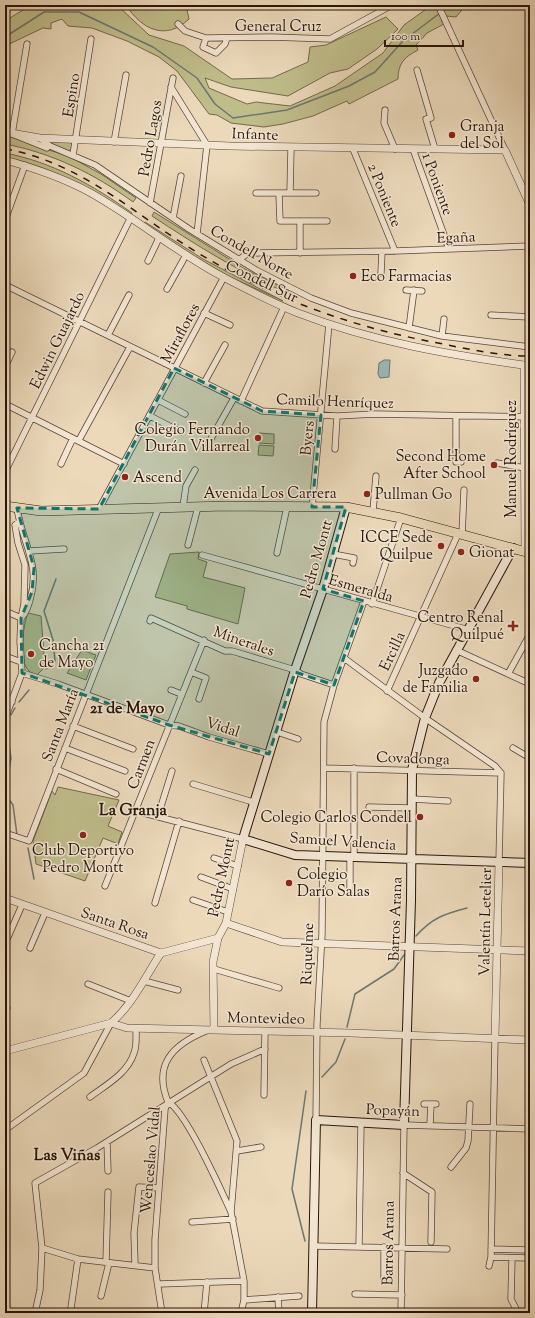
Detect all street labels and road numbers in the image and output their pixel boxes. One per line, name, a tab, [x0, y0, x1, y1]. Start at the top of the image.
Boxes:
street label: General Cruz	[235, 17, 322, 38]
street label: Espino	[59, 72, 86, 119]
street label: Pedro Lagos	[134, 98, 169, 178]
street label: Infante	[231, 124, 279, 147]
street label: 1 Poniente	[416, 150, 458, 219]
street label: 2 Poniente	[361, 161, 406, 231]
street label: Condell Norte	[206, 221, 297, 286]
street label: Egaña	[436, 227, 476, 250]
street label: Condell Sur	[221, 256, 302, 309]
street label: Edwin Guajardo	[26, 289, 91, 393]
street label: Miraflores	[157, 300, 206, 367]
street label: Camilo Henríquez	[276, 390, 395, 415]
street label: Manuel Rodríguez	[502, 400, 523, 518]
street label: Byers	[296, 419, 321, 457]
street label: Avenida Los Carrera	[203, 484, 337, 505]
street label: Pedro Montt	[296, 518, 339, 601]
street label: Esmeralda	[326, 570, 395, 609]
street label: Minerales	[210, 622, 277, 663]
street label: Ercilla	[375, 629, 412, 675]
street label: Santa María	[38, 686, 85, 765]
street label: Vidal	[203, 713, 242, 744]
street label: Carmen	[123, 736, 162, 793]
street label: Covadonga	[376, 748, 450, 771]
street label: Samuel Valencia	[289, 828, 397, 857]
street label: Pedro Montt	[204, 836, 241, 919]
street label: Valentín Letelier	[475, 867, 498, 976]
street label: Barros Arana	[385, 876, 408, 962]
street label: Santa Rosa	[77, 903, 152, 946]
street label: Riquelme	[297, 923, 320, 985]
street label: Montevideo	[227, 1008, 305, 1031]
street label: Popayán	[366, 1100, 421, 1123]
street label: Wenceslao Vidal	[136, 1105, 167, 1215]
street label: Barros Arana	[378, 1200, 401, 1286]

